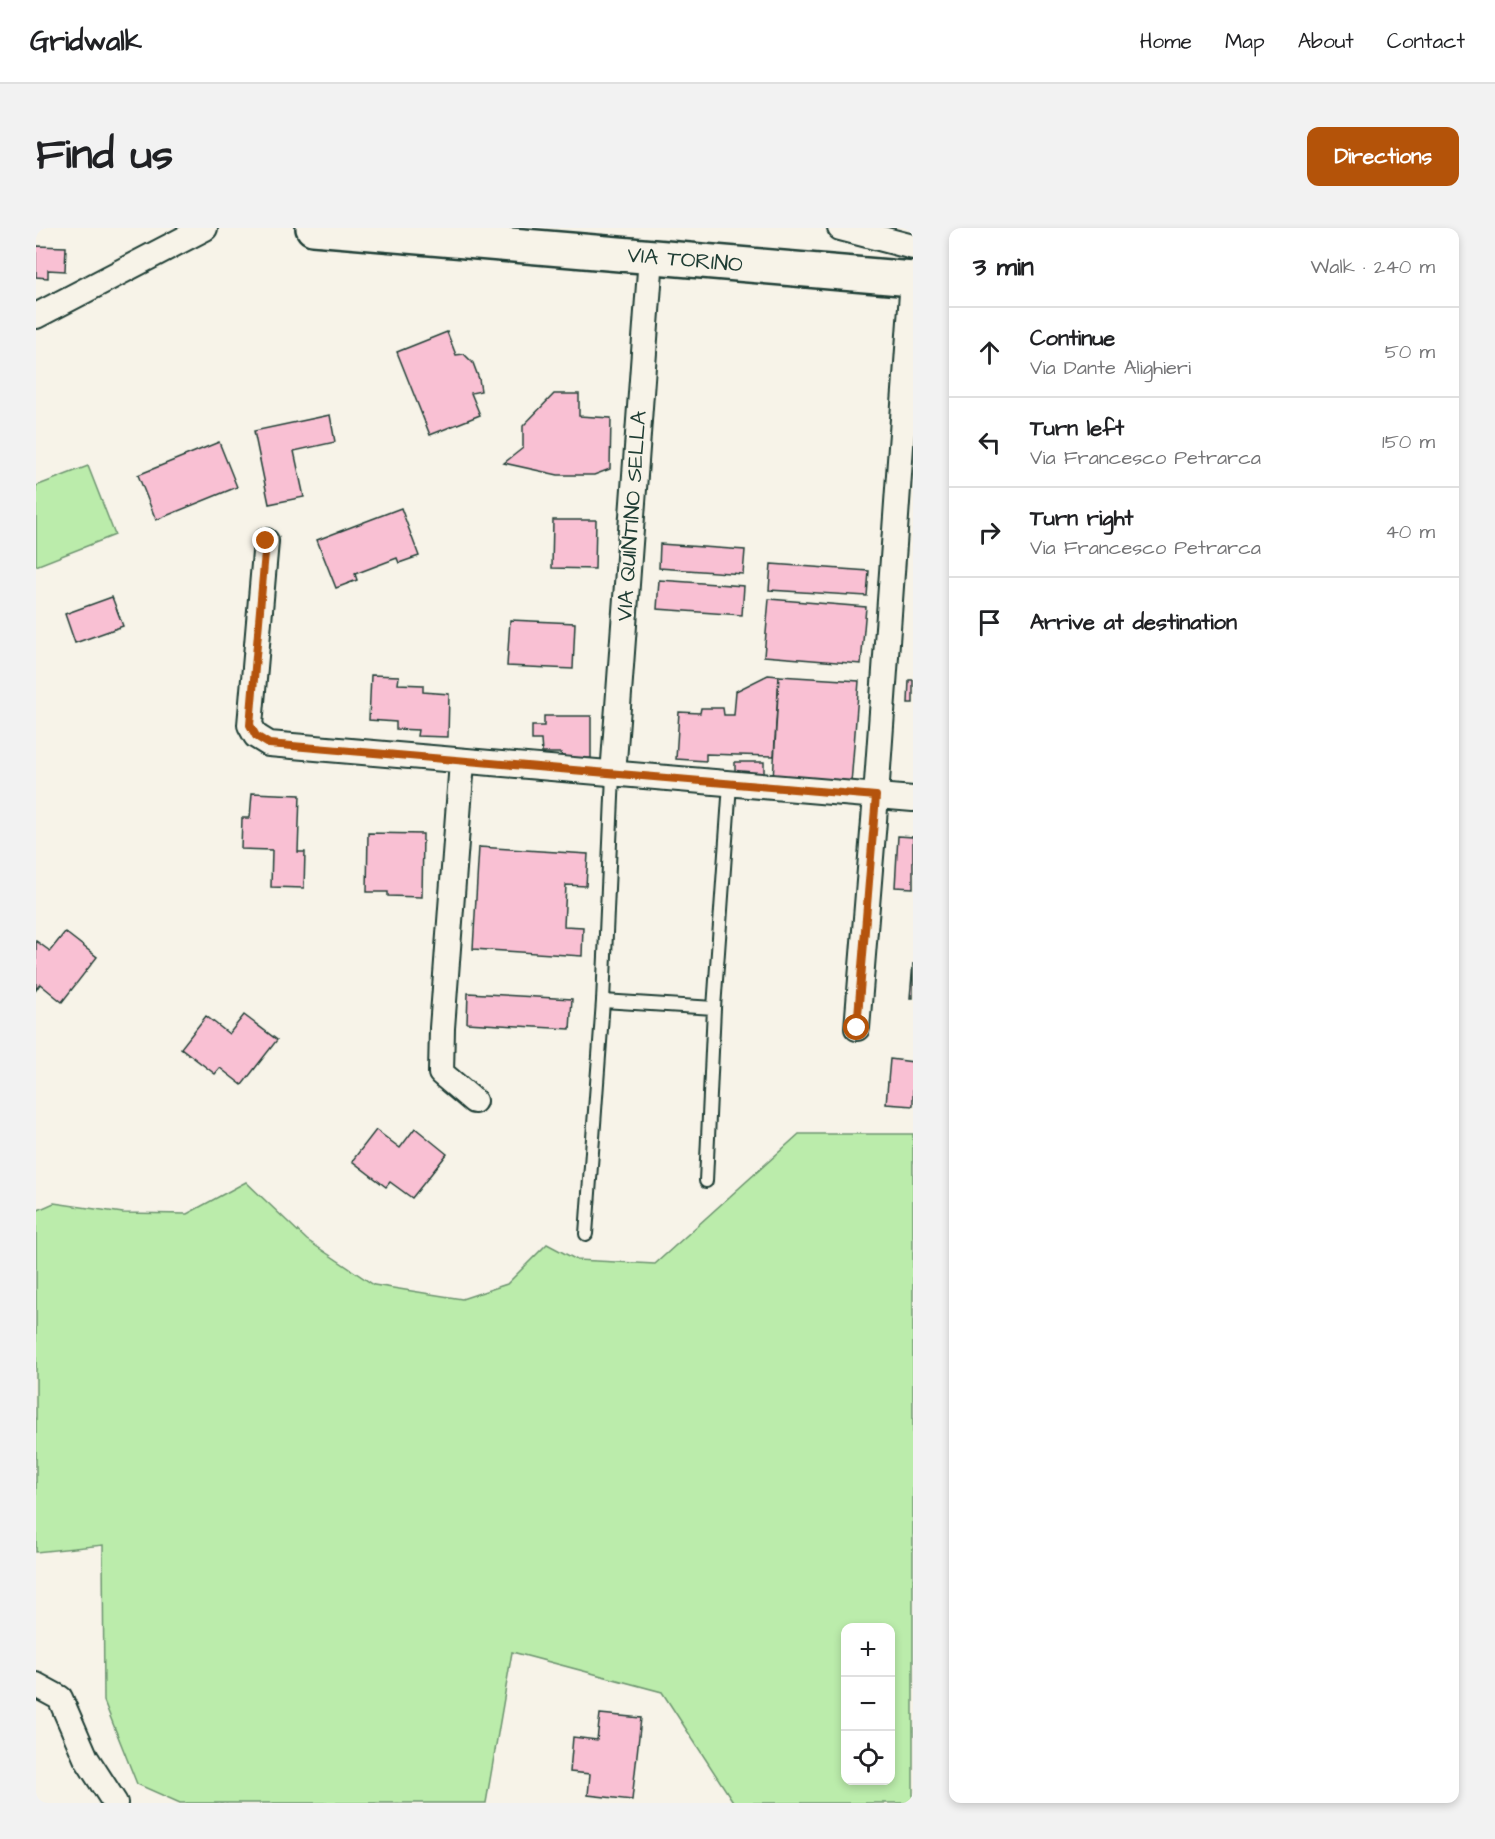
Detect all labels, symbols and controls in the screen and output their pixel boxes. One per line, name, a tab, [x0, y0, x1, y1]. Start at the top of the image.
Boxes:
text: Gridwalk	[30, 22, 142, 61]
text: Home	[1140, 27, 1192, 56]
text: Map	[1225, 27, 1265, 56]
text: About	[1298, 27, 1354, 56]
text: Contact	[1387, 27, 1465, 56]
text: Find us	[36, 127, 173, 185]
button: Directions	[1307, 127, 1459, 186]
street label: VIA TORINO	[626, 240, 744, 281]
text: 3 min	[973, 249, 1034, 285]
text: Walk · 240 m	[1311, 253, 1435, 281]
text: Continue	[1030, 323, 1115, 354]
icon: ahead	[973, 336, 1006, 369]
text: 50 m	[1385, 338, 1435, 366]
text: Via Dante Alighieri	[1030, 354, 1191, 382]
street label: VIA QUINTINO SELLA	[609, 410, 655, 622]
text: Turn left	[1030, 413, 1124, 444]
icon: left	[973, 426, 1006, 459]
text: 150 m	[1382, 428, 1435, 456]
text: Via Francesco Petrarca	[1030, 444, 1261, 472]
text: Turn right	[1030, 503, 1133, 534]
icon: right	[973, 516, 1006, 549]
text: 40 m	[1385, 518, 1435, 546]
route end	[252, 527, 278, 553]
text: Via Francesco Petrarca	[1030, 534, 1261, 562]
icon: arrive	[973, 606, 1006, 639]
text: Arrive at destination	[1030, 607, 1237, 638]
route start	[843, 1014, 869, 1040]
map controls	[841, 1623, 895, 1785]
button: +	[841, 1623, 895, 1677]
button: −	[841, 1677, 895, 1731]
button: locate	[841, 1731, 895, 1785]

